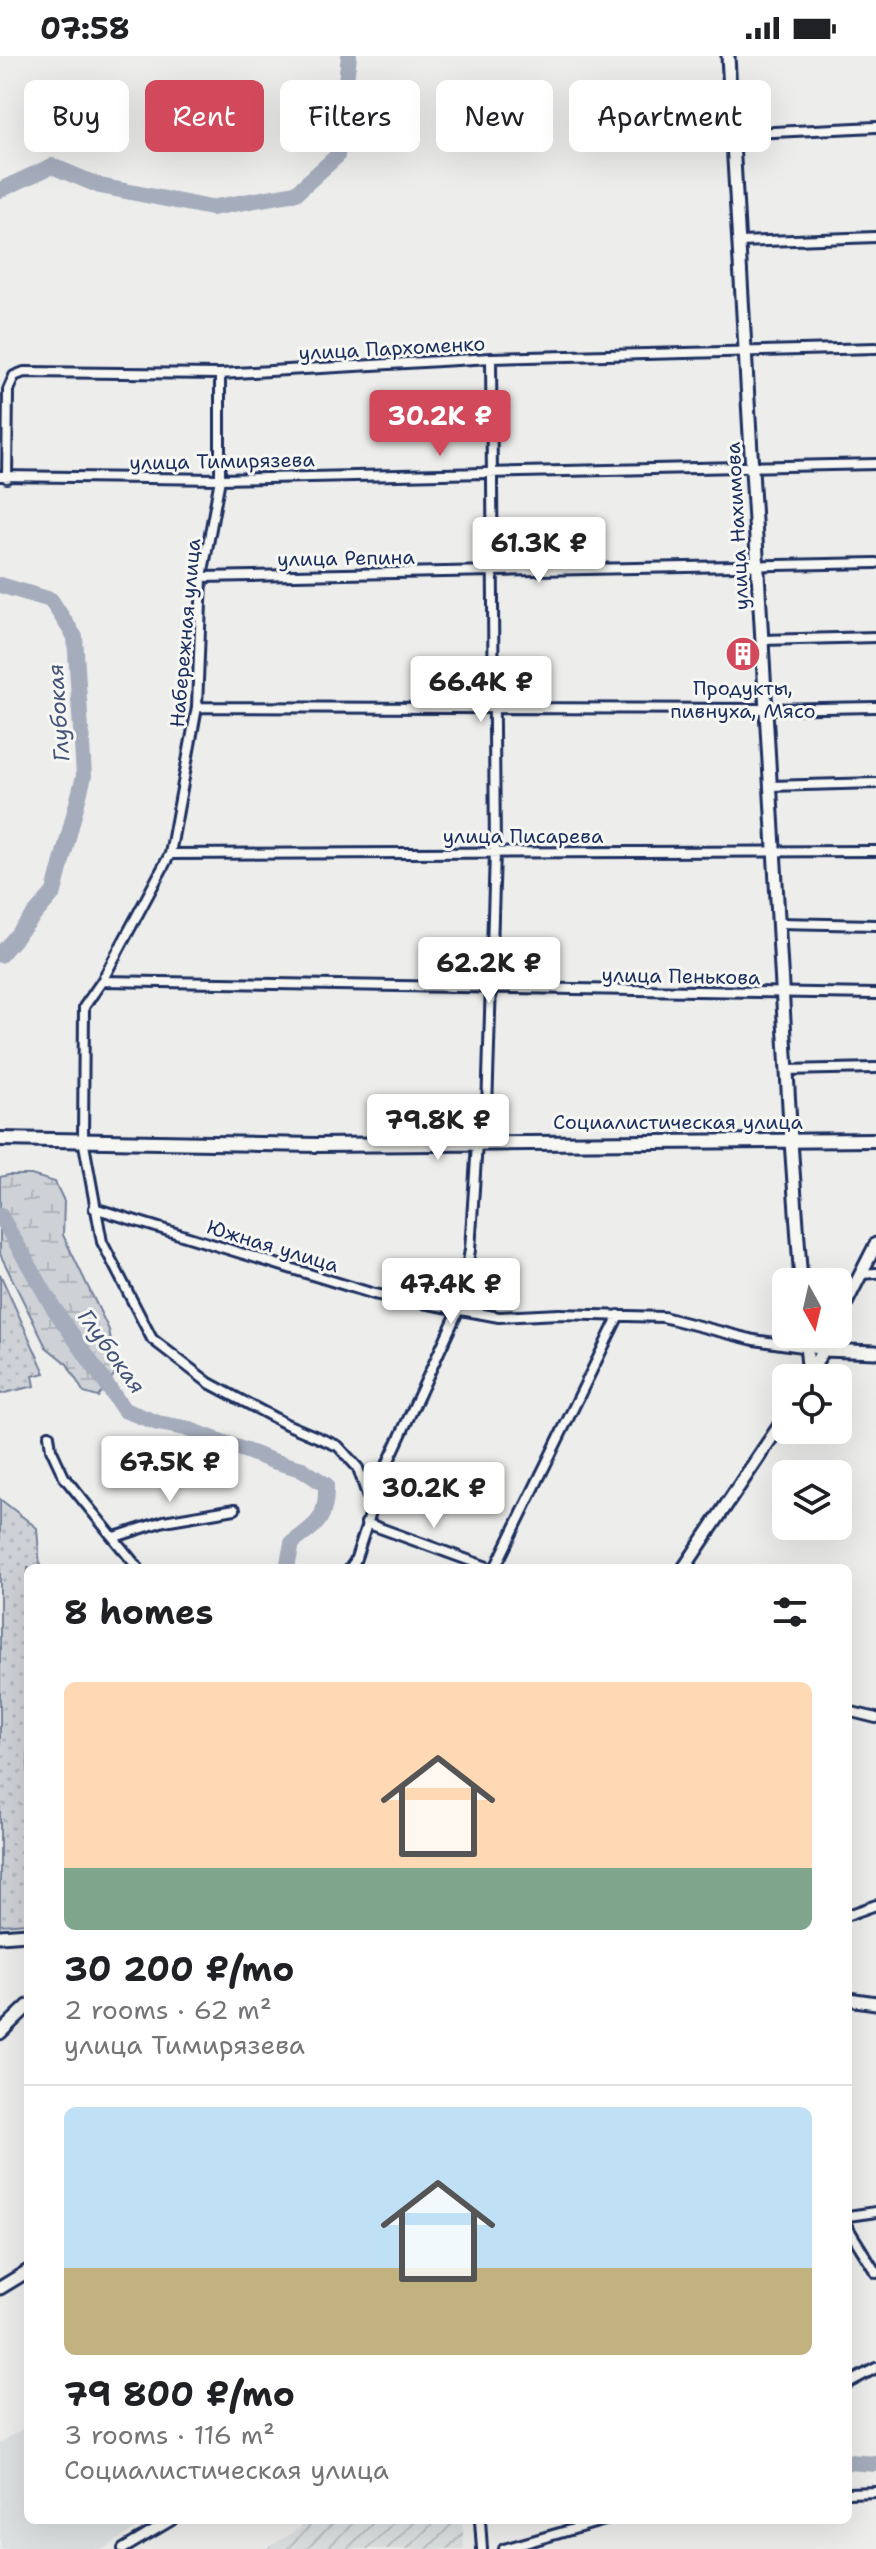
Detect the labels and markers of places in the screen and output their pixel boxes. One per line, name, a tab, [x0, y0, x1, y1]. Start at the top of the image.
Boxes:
pin: 30.2K ₽	[366, 390, 514, 458]
pin: 61.3K ₽	[465, 517, 613, 585]
building icon: Продукты, пивнуха, Мясо	[724, 635, 762, 673]
pin: 66.4K ₽	[407, 656, 555, 724]
place label: Продукты, пивнуха, Мясо	[670, 675, 816, 724]
pin: 62.2K ₽	[415, 937, 563, 1005]
pin: 79.8K ₽	[364, 1094, 512, 1162]
pin: 47.4K ₽	[377, 1258, 525, 1326]
pin: 67.5K ₽	[96, 1436, 244, 1504]
pin: 30.2K ₽	[360, 1462, 508, 1530]

